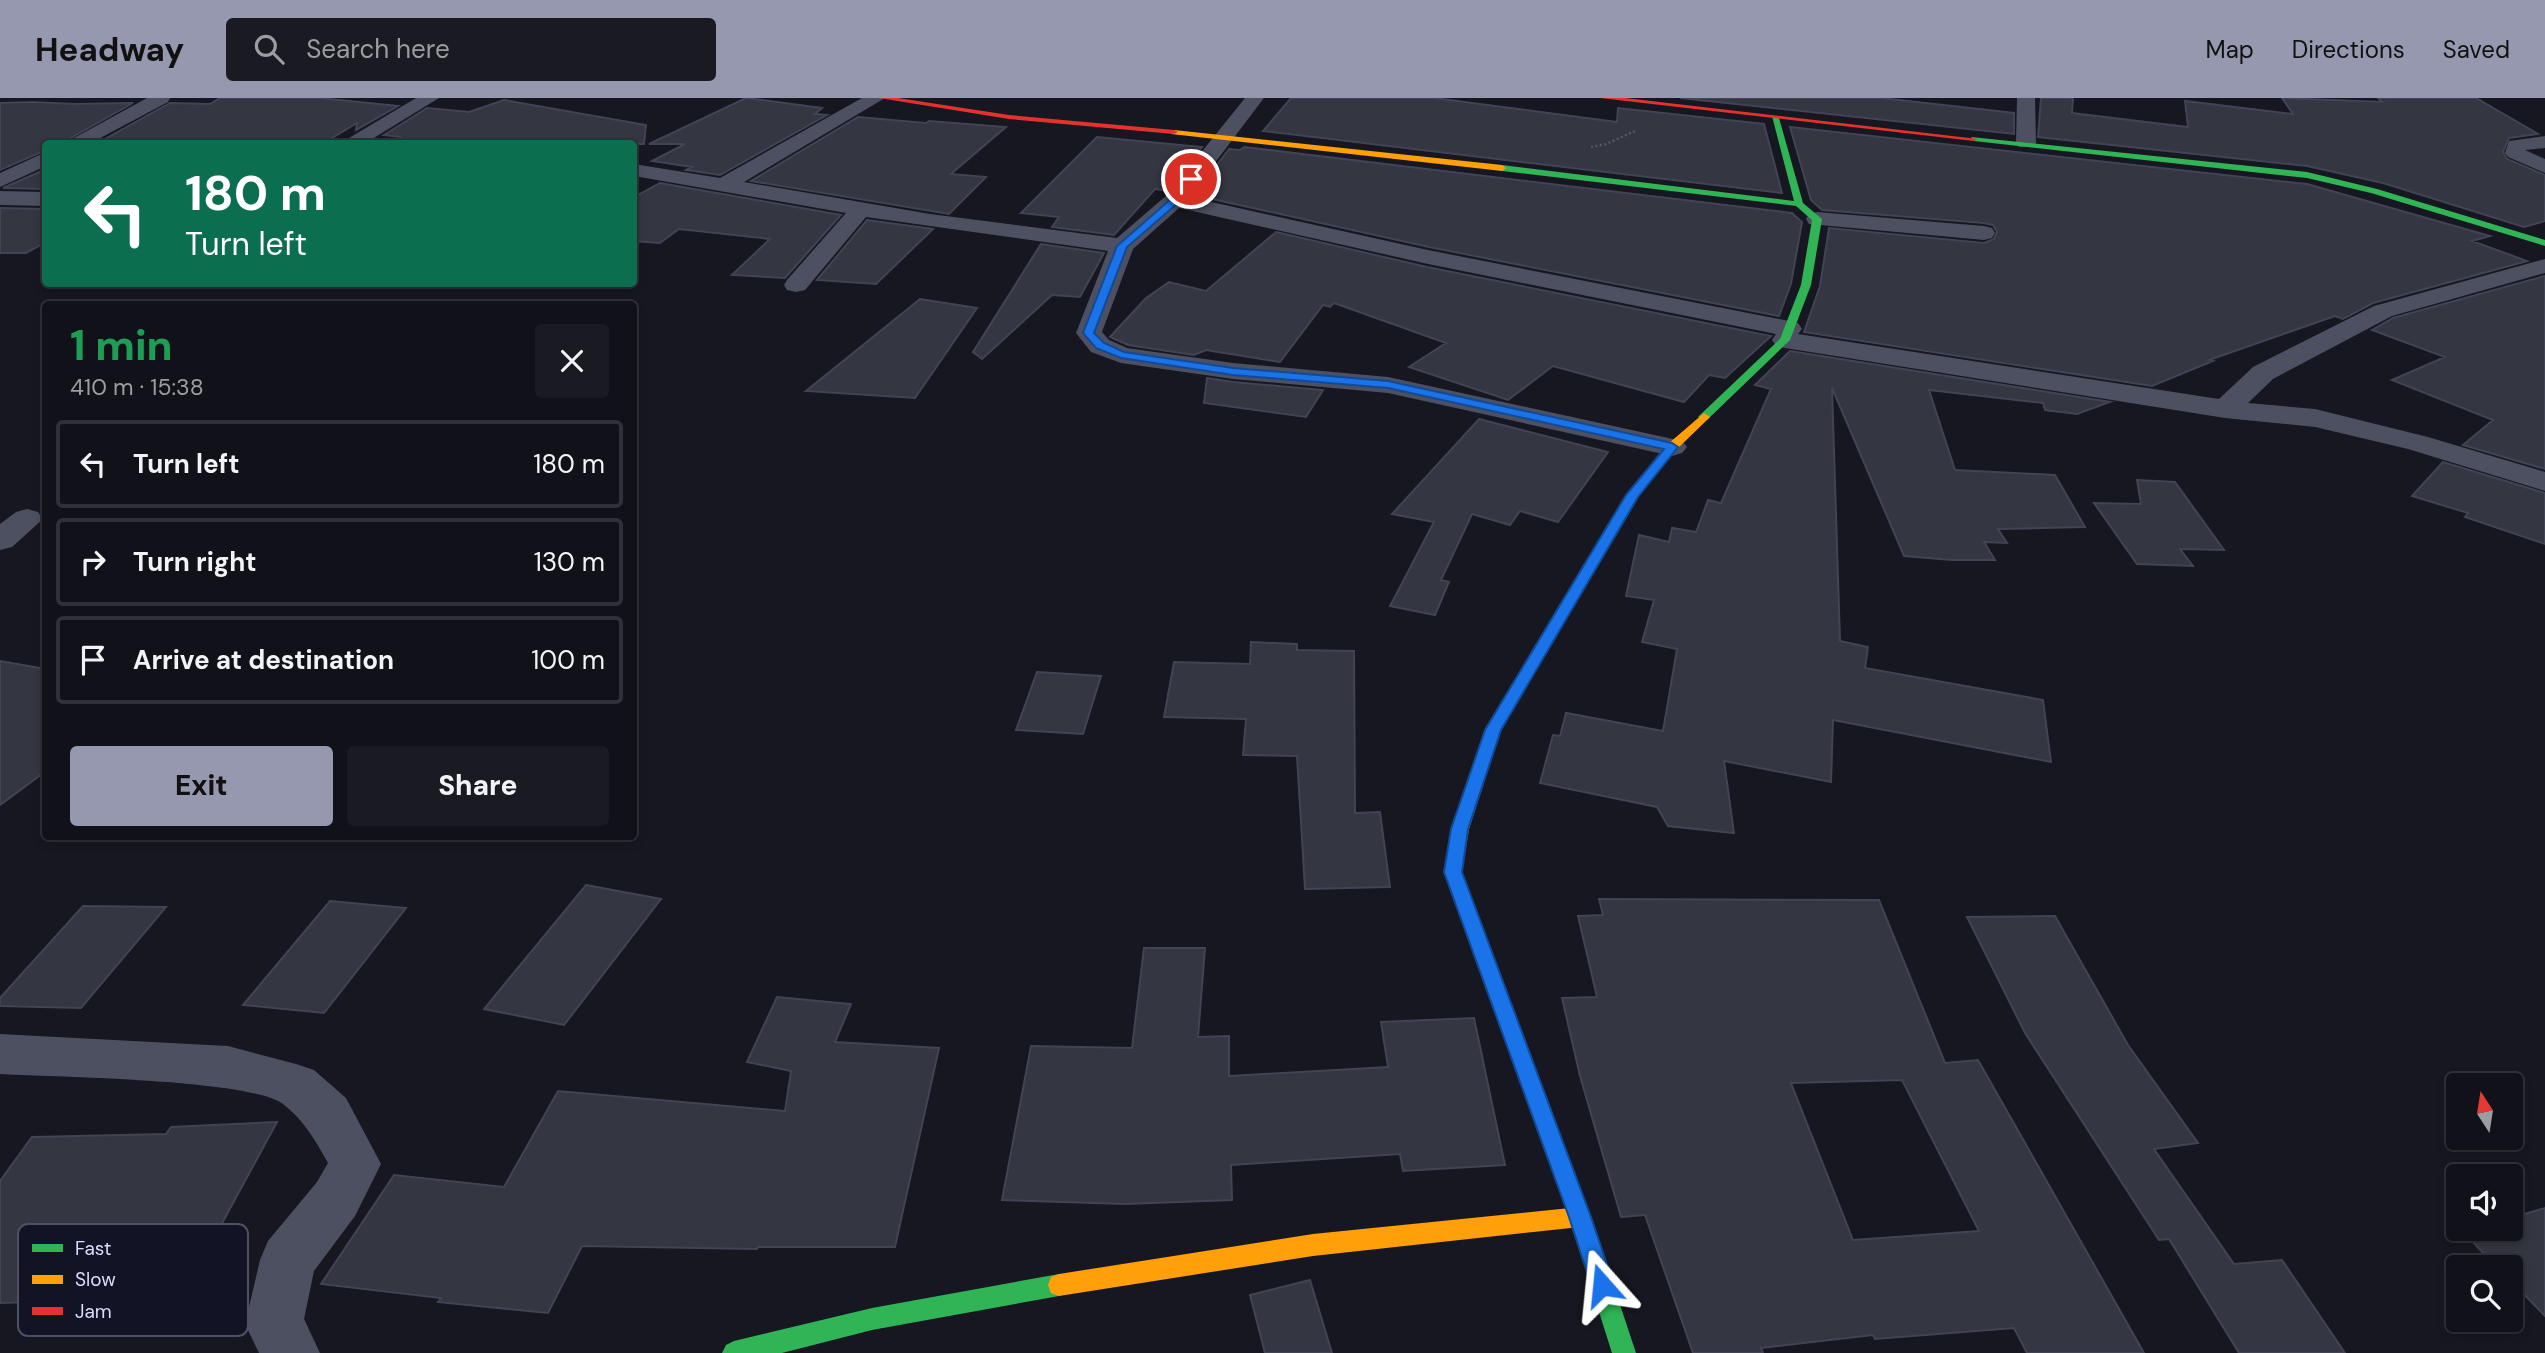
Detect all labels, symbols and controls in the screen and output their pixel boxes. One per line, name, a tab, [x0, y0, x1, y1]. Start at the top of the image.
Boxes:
search box	[226, 18, 716, 81]
text: Headway	[35, 28, 184, 71]
icon: search	[250, 30, 288, 68]
text: Search here	[306, 32, 450, 66]
text: Map	[2206, 34, 2254, 65]
text: Directions	[2292, 34, 2405, 65]
text: Saved	[2443, 34, 2510, 65]
pin	[1161, 149, 1221, 209]
icon: arrive	[1172, 160, 1210, 198]
text: 180 m	[185, 161, 326, 225]
icon: left	[70, 168, 161, 259]
text: Turn left	[185, 223, 307, 265]
text: 1 min	[70, 318, 173, 373]
button: close	[535, 324, 609, 398]
text: 410 m · 15:38	[70, 372, 204, 402]
icon: left	[74, 445, 112, 483]
text: Turn left	[133, 447, 240, 481]
text: 180 m	[533, 447, 605, 481]
icon: right	[74, 543, 112, 581]
text: Turn right	[133, 545, 257, 579]
text: 130 m	[534, 545, 605, 579]
icon: arrive	[74, 641, 112, 679]
text: Arrive at destination	[133, 643, 394, 677]
text: 100 m	[531, 643, 605, 677]
button: Exit	[70, 746, 333, 826]
button: Share	[347, 746, 609, 826]
north arrow	[2446, 1073, 2524, 1150]
map controls	[2446, 1073, 2523, 1332]
button: sound	[2446, 1164, 2523, 1241]
legend	[18, 1224, 248, 1336]
text: Fast	[75, 1236, 111, 1261]
position arrow	[1565, 1248, 1639, 1322]
button: search	[2446, 1255, 2523, 1332]
text: Slow	[75, 1267, 116, 1292]
text: Jam	[75, 1299, 112, 1324]

